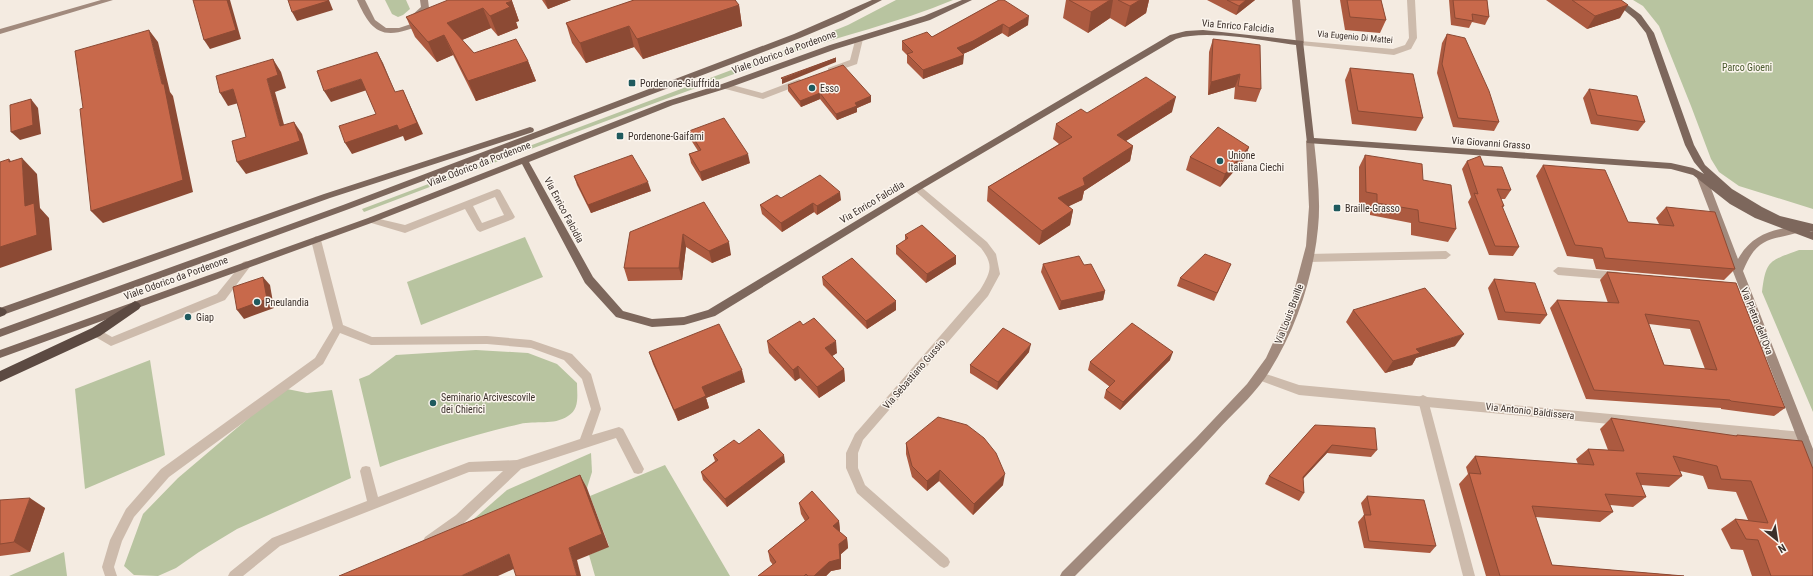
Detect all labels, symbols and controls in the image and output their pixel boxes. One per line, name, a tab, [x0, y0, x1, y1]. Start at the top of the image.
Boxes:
street label: Via Enrico Falcidia	[1201, 17, 1275, 35]
street label: Viale Odorico da Pordenone	[731, 28, 838, 76]
street label: Via Eugenio Di Mattei	[1317, 29, 1393, 45]
park label: Parco Gioeni	[1722, 62, 1772, 73]
marker: Pordenone-Giuffrida	[627, 78, 637, 88]
place label: Pordenone-Giuffrida	[640, 78, 720, 89]
marker: Esso	[807, 83, 817, 93]
place label: Esso	[820, 83, 839, 94]
marker: Pordenone-Gaifami	[615, 131, 625, 141]
place label: Pordenone-Gaifami	[628, 131, 704, 142]
street label: Via Giovanni Grasso	[1451, 135, 1531, 151]
street label: Viale Odorico da Pordenone	[426, 139, 533, 189]
place label: Unione Italiana Ciechi	[1228, 150, 1284, 173]
marker: Unione Italiana Ciechi	[1215, 156, 1225, 166]
street label: Via Enrico Falcidia	[542, 175, 586, 245]
street label: Via Enrico Falcidia	[838, 178, 906, 225]
marker: Braille-Grasso	[1332, 203, 1342, 213]
place label: Braille-Grasso	[1345, 203, 1400, 214]
street label: Viale Odorico da Pordenone	[123, 254, 230, 302]
street label: Via Louis Braille	[1273, 282, 1306, 346]
street label: Via Pietra dell'Ova	[1739, 286, 1776, 356]
marker: Pneulandia	[252, 297, 262, 307]
place label: Pneulandia	[265, 297, 309, 308]
marker: Giap	[183, 312, 193, 322]
place label: Giap	[196, 312, 214, 323]
street label: Via Sebastiano Gussio	[881, 337, 947, 411]
place label: Seminario Arcivescovile dei Chierici	[441, 392, 536, 415]
marker: Seminario Arcivescovile dei Chierici	[428, 398, 438, 408]
street label: Via Antonio Baldissera	[1485, 401, 1575, 421]
north arrow	[1757, 520, 1797, 560]
text: N	[1775, 541, 1788, 556]

